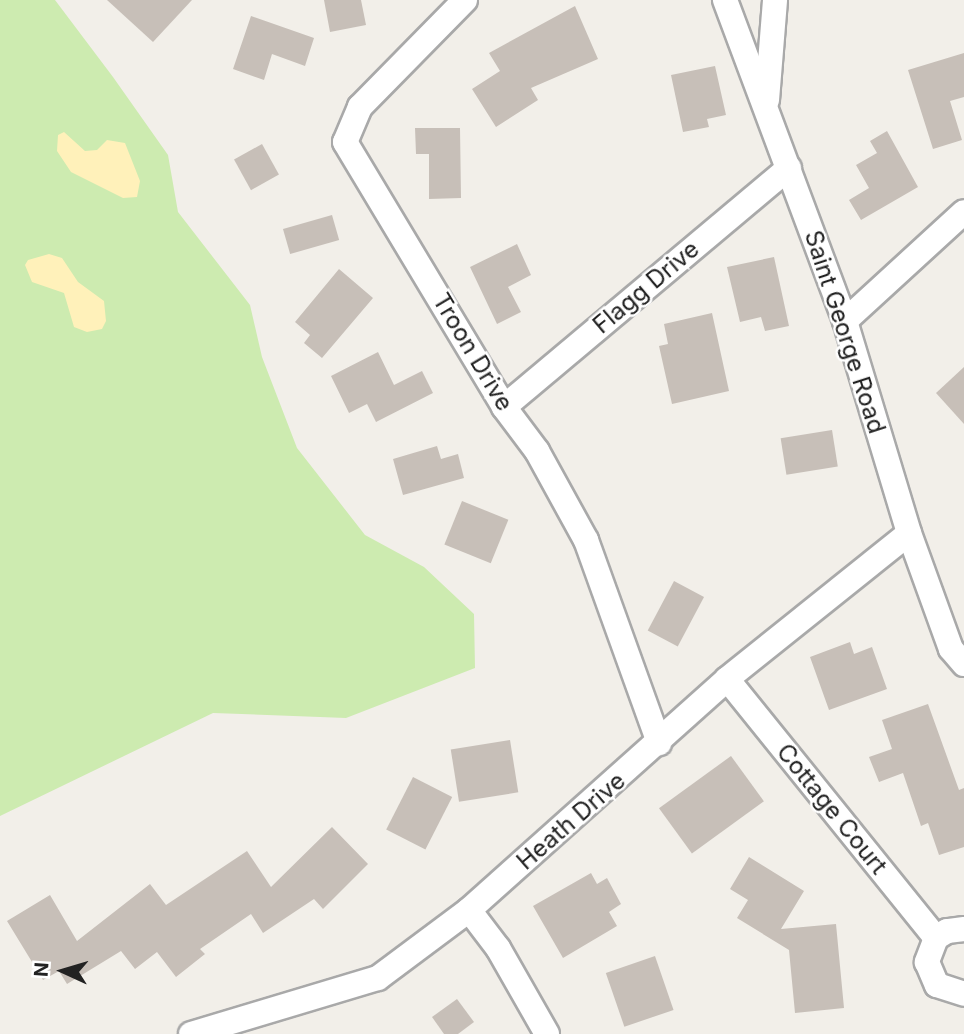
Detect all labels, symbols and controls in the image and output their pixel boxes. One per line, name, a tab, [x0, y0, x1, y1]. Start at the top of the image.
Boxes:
street label: Saint George Road	[799, 227, 891, 437]
street label: Flagg Drive	[587, 234, 705, 340]
street label: Troon Drive	[427, 288, 519, 416]
street label: Cottage Court	[771, 738, 893, 880]
street label: Heath Drive	[511, 766, 631, 876]
north arrow	[28, 936, 98, 1006]
text: N	[30, 961, 54, 978]

